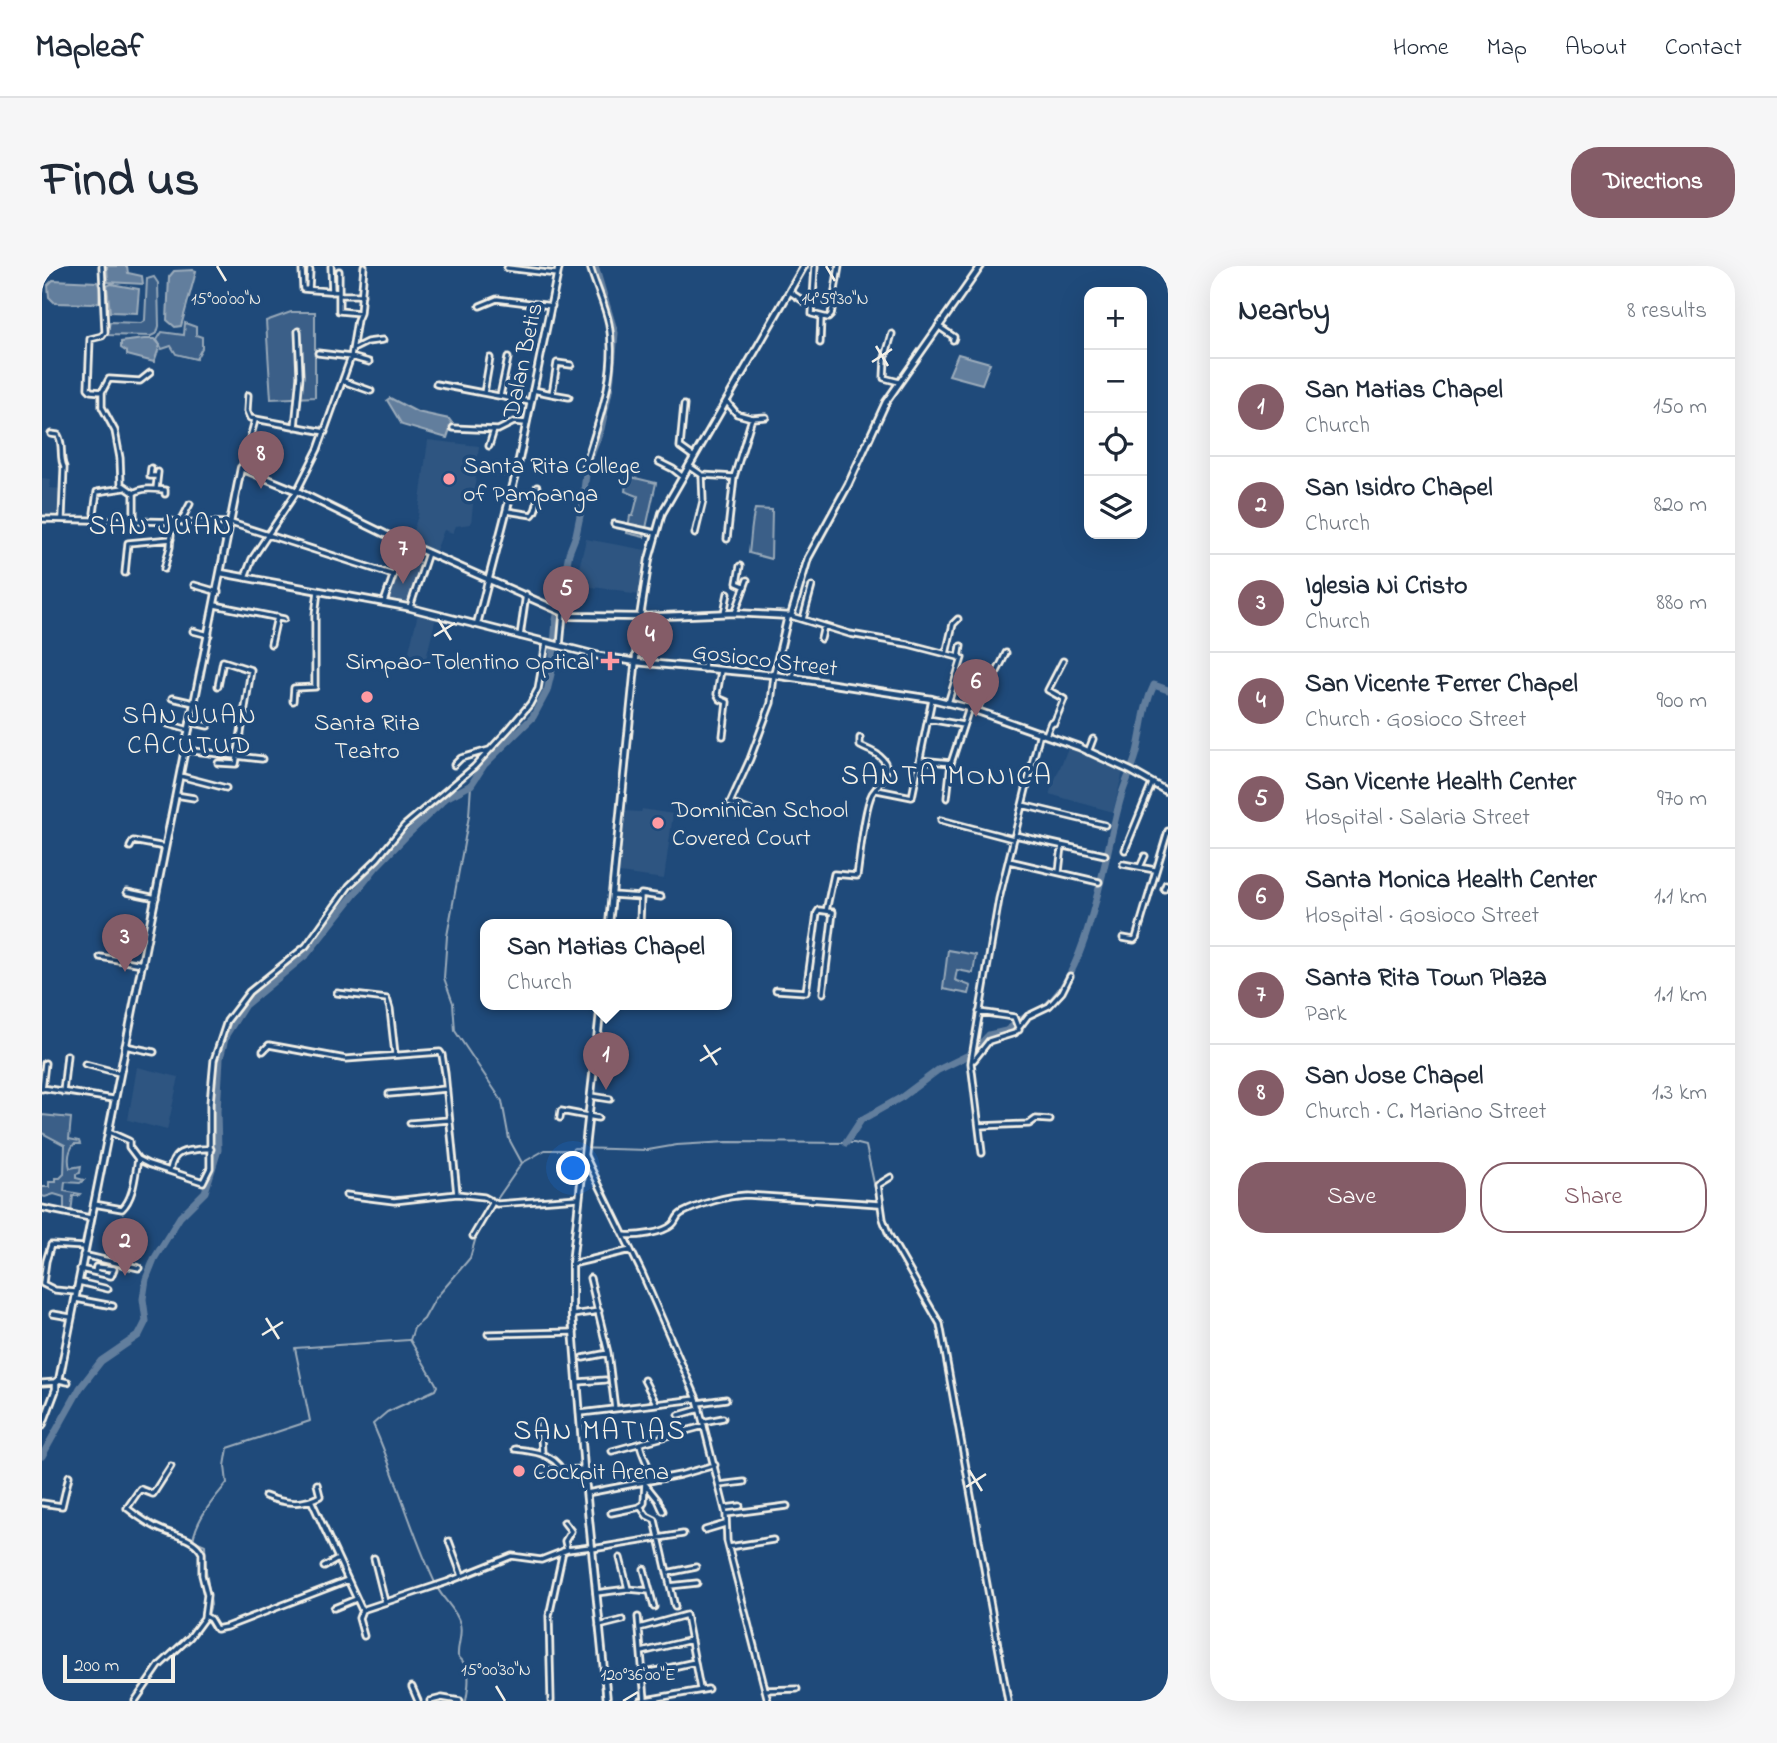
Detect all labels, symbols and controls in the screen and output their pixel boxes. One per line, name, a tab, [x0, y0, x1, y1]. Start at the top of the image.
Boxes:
text: Mapleaf	[35, 24, 143, 72]
text: Home	[1393, 31, 1449, 66]
text: Map	[1487, 31, 1527, 66]
text: About	[1565, 31, 1627, 66]
text: Contact	[1665, 31, 1742, 66]
text: Find us	[42, 146, 199, 218]
button: Directions	[1571, 147, 1735, 218]
text: 15°00'00"N	[191, 287, 261, 313]
text: 14°59'30"N	[801, 287, 869, 313]
map controls	[1084, 287, 1147, 539]
button: +	[1084, 287, 1147, 350]
text: Nearby	[1238, 290, 1330, 334]
text: 8 results	[1627, 295, 1707, 328]
street label: Dalan Betis	[495, 300, 554, 422]
button: −	[1084, 350, 1147, 413]
text: San Matias Chapel	[1305, 372, 1503, 410]
text: 1	[1257, 391, 1265, 424]
text: 150 m	[1653, 391, 1707, 424]
text: Church	[1305, 410, 1370, 443]
button: locate	[1084, 413, 1147, 476]
pin: 8	[238, 431, 284, 489]
place label: Santa Rita College of Pampanga	[463, 450, 640, 513]
text: San Isidro Chapel	[1305, 470, 1493, 508]
marker: Santa Rita College of Pampanga	[441, 471, 457, 487]
button: layers	[1084, 476, 1147, 539]
text: 2	[1255, 489, 1267, 522]
text: 820 m	[1653, 489, 1707, 522]
district label: SAN JUAN	[89, 507, 233, 548]
text: Church	[1305, 508, 1370, 541]
pin: 7	[380, 526, 426, 584]
pin: 5	[543, 566, 589, 624]
text: Iglesia Ni Cristo	[1305, 568, 1467, 606]
text: 3	[1256, 587, 1266, 620]
text: 880 m	[1656, 587, 1707, 620]
text: Church	[1305, 606, 1370, 639]
pin: 4	[627, 612, 673, 670]
street label: Gosioco Street	[690, 635, 839, 688]
place label: Simpao-Tolentino Optical	[345, 646, 594, 681]
marker: Simpao-Tolentino Optical	[600, 651, 620, 671]
pin: 6	[953, 659, 999, 717]
text: San Vicente Ferrer Chapel	[1305, 666, 1578, 704]
text: 4	[1256, 685, 1266, 718]
text: 900 m	[1657, 685, 1707, 718]
marker: Santa Rita Teatro	[359, 689, 375, 705]
district label: SAN JUAN CACUTUD	[122, 698, 258, 766]
text: Church · Gosioco Street	[1305, 704, 1526, 737]
place label: Santa Rita Teatro	[314, 707, 420, 770]
district label: SANTA MONICA	[841, 757, 1053, 798]
text: San Vicente Health Center	[1305, 764, 1576, 802]
text: 5	[1254, 783, 1268, 816]
text: 970 m	[1657, 783, 1707, 816]
place label: Dominican School Covered Court	[671, 794, 848, 857]
text: Hospital · Salaria Street	[1305, 802, 1530, 835]
marker: Dominican School Covered Court	[650, 815, 666, 831]
text: Santa Monica Health Center	[1305, 862, 1597, 900]
text: 6	[1256, 881, 1266, 914]
text: 1.1 km	[1654, 881, 1707, 914]
text: Hospital · Gosioco Street	[1305, 900, 1539, 933]
pin: 3	[102, 914, 148, 972]
popup	[480, 919, 732, 1010]
text: San Matias Chapel	[507, 929, 705, 967]
text: Santa Rita Town Plaza	[1305, 960, 1547, 998]
text: Church	[507, 967, 572, 1000]
text: 7	[1256, 979, 1266, 1012]
text: 1.1 km	[1654, 979, 1707, 1012]
text: Park	[1305, 998, 1347, 1031]
pin: 1	[583, 1032, 629, 1090]
text: San Jose Chapel	[1305, 1058, 1483, 1096]
text: 8	[1257, 1077, 1265, 1110]
text: 1.3 km	[1652, 1077, 1707, 1110]
text: Church · C. Mariano Street	[1305, 1096, 1546, 1129]
your location	[556, 1151, 590, 1185]
button: Save	[1238, 1162, 1466, 1233]
button: Share	[1480, 1162, 1707, 1233]
pin: 2	[102, 1218, 148, 1276]
district label: SAN MATIAS	[513, 1412, 687, 1453]
place label: Cockpit Arena	[533, 1456, 669, 1491]
marker: Cockpit Arena	[511, 1463, 527, 1479]
scale bar	[63, 1652, 175, 1684]
text: 200 m	[74, 1653, 119, 1680]
text: 15°00'30"N	[461, 1658, 531, 1684]
text: 120°36'00"E	[600, 1663, 676, 1689]

